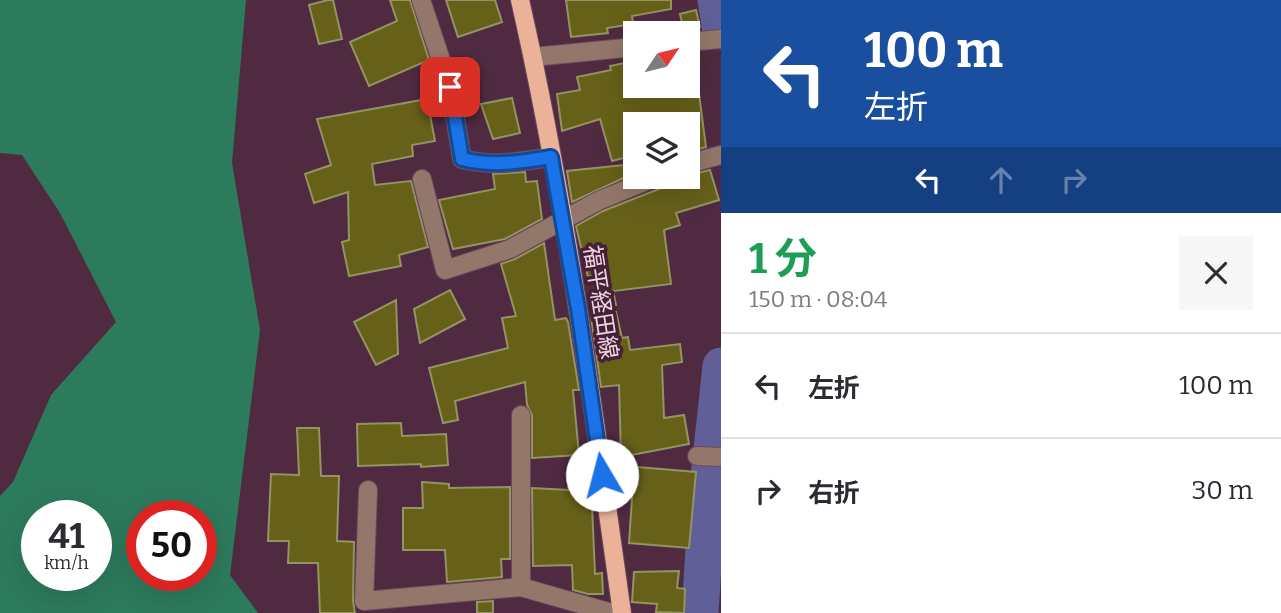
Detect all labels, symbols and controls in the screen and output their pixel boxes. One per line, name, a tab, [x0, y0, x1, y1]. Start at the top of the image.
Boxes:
north arrow	[623, 21, 700, 98]
map controls	[623, 21, 700, 189]
text: 100 m	[864, 21, 1003, 80]
icon: left	[749, 28, 840, 119]
pin	[420, 57, 480, 117]
icon: arrive	[431, 68, 469, 106]
text: 左折	[864, 88, 928, 126]
button: layers	[623, 112, 700, 189]
icon: left	[909, 161, 947, 199]
icon: ahead	[982, 161, 1020, 199]
icon: right	[1055, 161, 1093, 199]
text: 1 分	[749, 234, 817, 284]
button: close	[1179, 236, 1253, 310]
street label: 福平経田線	[578, 243, 624, 361]
text: 150 m · 08:04	[749, 285, 888, 313]
icon: left	[749, 367, 787, 405]
text: 100 m	[1179, 370, 1253, 401]
text: 左折	[808, 373, 860, 404]
position arrow	[565, 438, 639, 512]
icon: right	[749, 472, 787, 510]
text: 30 m	[1192, 475, 1253, 506]
text: 右折	[808, 478, 860, 509]
speed limit sign: 50	[126, 500, 217, 591]
text: 41	[48, 515, 85, 557]
text: km/h	[44, 552, 89, 574]

